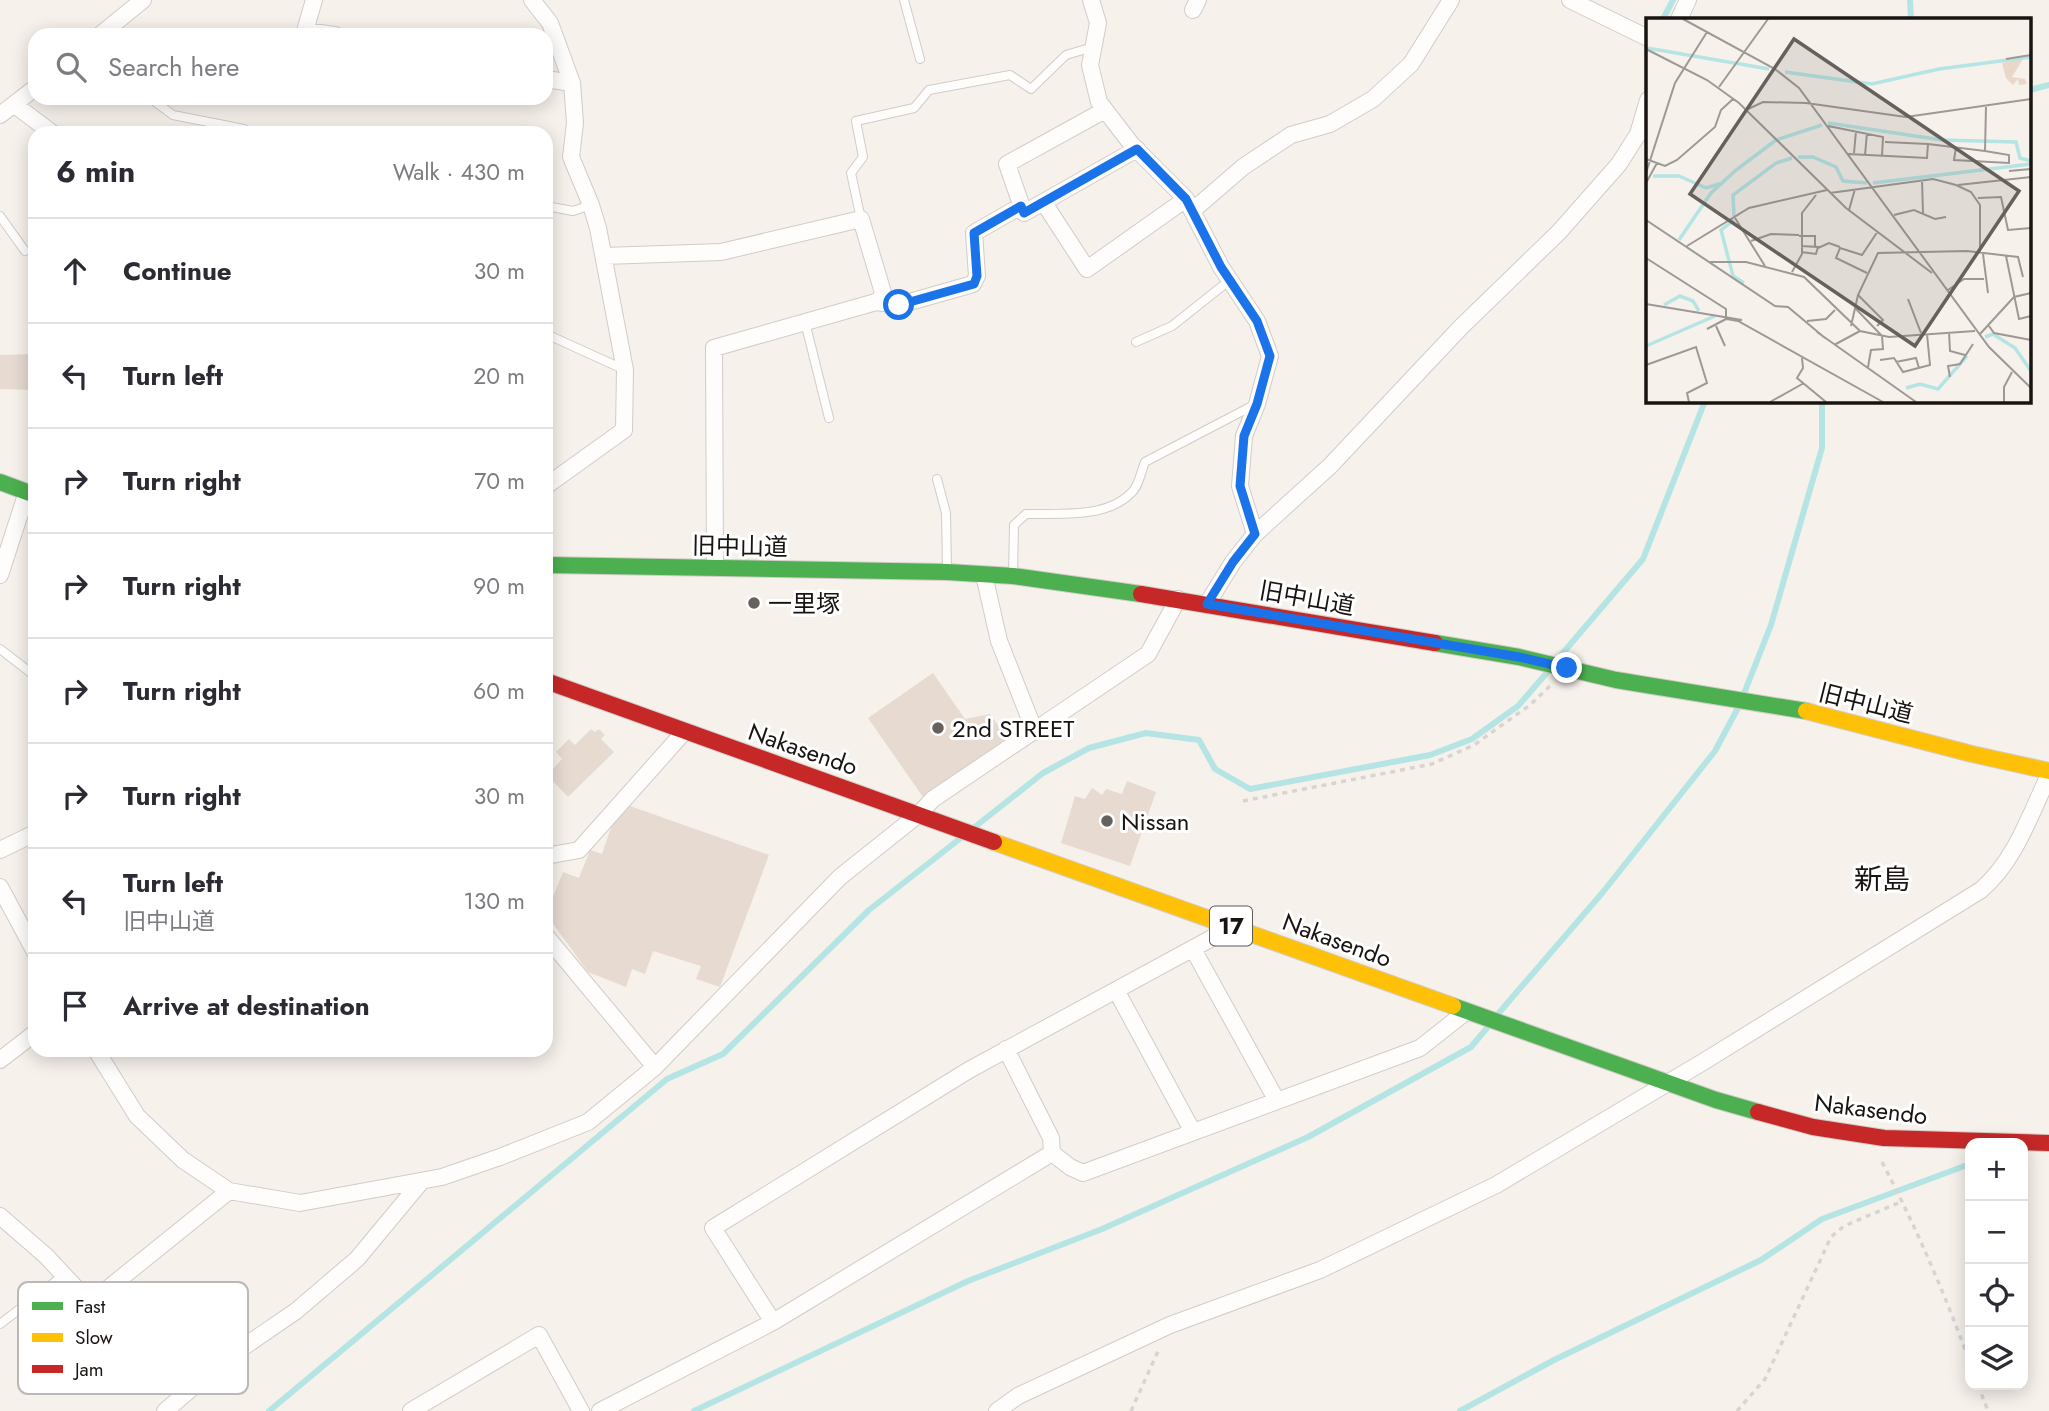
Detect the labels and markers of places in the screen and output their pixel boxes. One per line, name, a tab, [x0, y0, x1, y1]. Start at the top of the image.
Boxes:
place label: 一里塚	[768, 586, 840, 621]
marker: 一里塚	[746, 595, 762, 611]
place label: 2nd STREET	[952, 711, 1074, 746]
marker: 2nd STREET	[930, 720, 946, 736]
place label: Nissan	[1121, 804, 1189, 839]
marker: Nissan	[1099, 813, 1115, 829]

